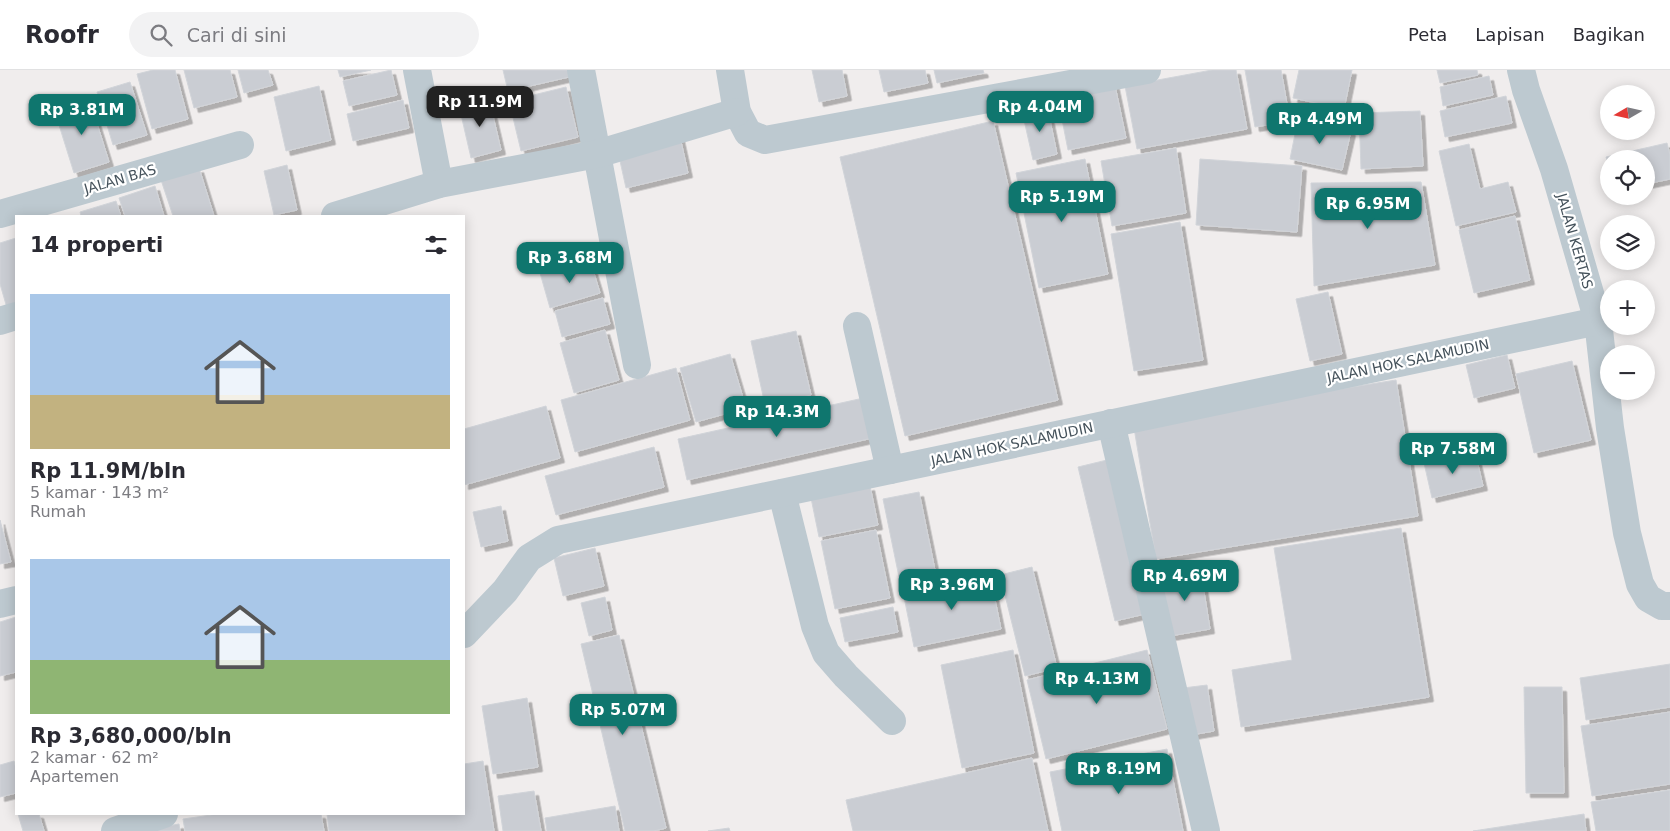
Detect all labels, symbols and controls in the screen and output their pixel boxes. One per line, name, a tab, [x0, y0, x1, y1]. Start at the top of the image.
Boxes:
search box	[129, 12, 479, 57]
text: Roofr	[25, 21, 99, 49]
icon: search	[147, 21, 175, 49]
text: Cari di sini	[187, 24, 287, 46]
text: Peta	[1408, 24, 1447, 45]
text: Lapisan	[1475, 24, 1545, 45]
text: Bagikan	[1573, 24, 1645, 45]
pin: Rp 11.9M	[428, 85, 532, 128]
north arrow	[1600, 85, 1655, 140]
map controls	[1600, 85, 1655, 400]
pin: Rp 4.04M	[988, 90, 1092, 133]
text: Rp 11.9M	[438, 92, 522, 111]
pin: Rp 3.81M	[30, 93, 134, 136]
text: Rp 4.04M	[998, 97, 1082, 116]
text: Rp 3.81M	[40, 100, 124, 119]
pin: Rp 4.49M	[1268, 102, 1372, 145]
text: Rp 4.49M	[1278, 109, 1362, 128]
button: locate	[1600, 150, 1655, 205]
street label: JALAN BAS	[81, 161, 158, 197]
pin: Rp 5.19M	[1010, 180, 1114, 223]
text: Rp 5.19M	[1020, 187, 1104, 206]
pin: Rp 6.95M	[1316, 188, 1420, 230]
street label: JALAN KERTAS	[1553, 190, 1596, 291]
text: Rp 6.95M	[1326, 194, 1410, 213]
button: layers	[1600, 215, 1655, 270]
icon: filters	[422, 231, 450, 259]
text: 14 properti	[30, 233, 163, 257]
pin: Rp 3.68M	[518, 242, 622, 284]
text: Rp 3.68M	[528, 248, 612, 267]
button: +	[1600, 280, 1655, 335]
icon: home	[195, 327, 285, 417]
street label: JALAN HOK SALAMUDIN	[1324, 336, 1491, 386]
button: −	[1600, 345, 1655, 400]
pin: Rp 14.3M	[725, 396, 829, 438]
text: Rp 14.3M	[735, 402, 819, 421]
street label: JALAN HOK SALAMUDIN	[928, 419, 1095, 469]
pin: Rp 7.58M	[1401, 432, 1505, 475]
text: Rp 7.58M	[1411, 439, 1495, 458]
text: Rp 11.9M/bln	[30, 459, 186, 483]
text: 5 kamar · 143 m²	[30, 483, 169, 502]
text: Rumah	[30, 502, 86, 521]
pin: Rp 4.69M	[1133, 560, 1237, 602]
text: Rp 4.69M	[1143, 566, 1227, 585]
pin: Rp 3.96M	[900, 568, 1004, 611]
text: Rp 3.96M	[910, 575, 994, 594]
icon: home	[195, 592, 285, 682]
pin: Rp 4.13M	[1045, 662, 1149, 705]
text: Rp 4.13M	[1055, 669, 1139, 688]
pin: Rp 5.07M	[571, 694, 675, 736]
text: Rp 5.07M	[581, 700, 665, 719]
text: Rp 3,680,000/bln	[30, 724, 232, 748]
text: 2 kamar · 62 m²	[30, 748, 159, 767]
pin: Rp 8.19M	[1067, 752, 1171, 795]
text: Rp 8.19M	[1077, 759, 1161, 778]
text: Apartemen	[30, 767, 119, 786]

